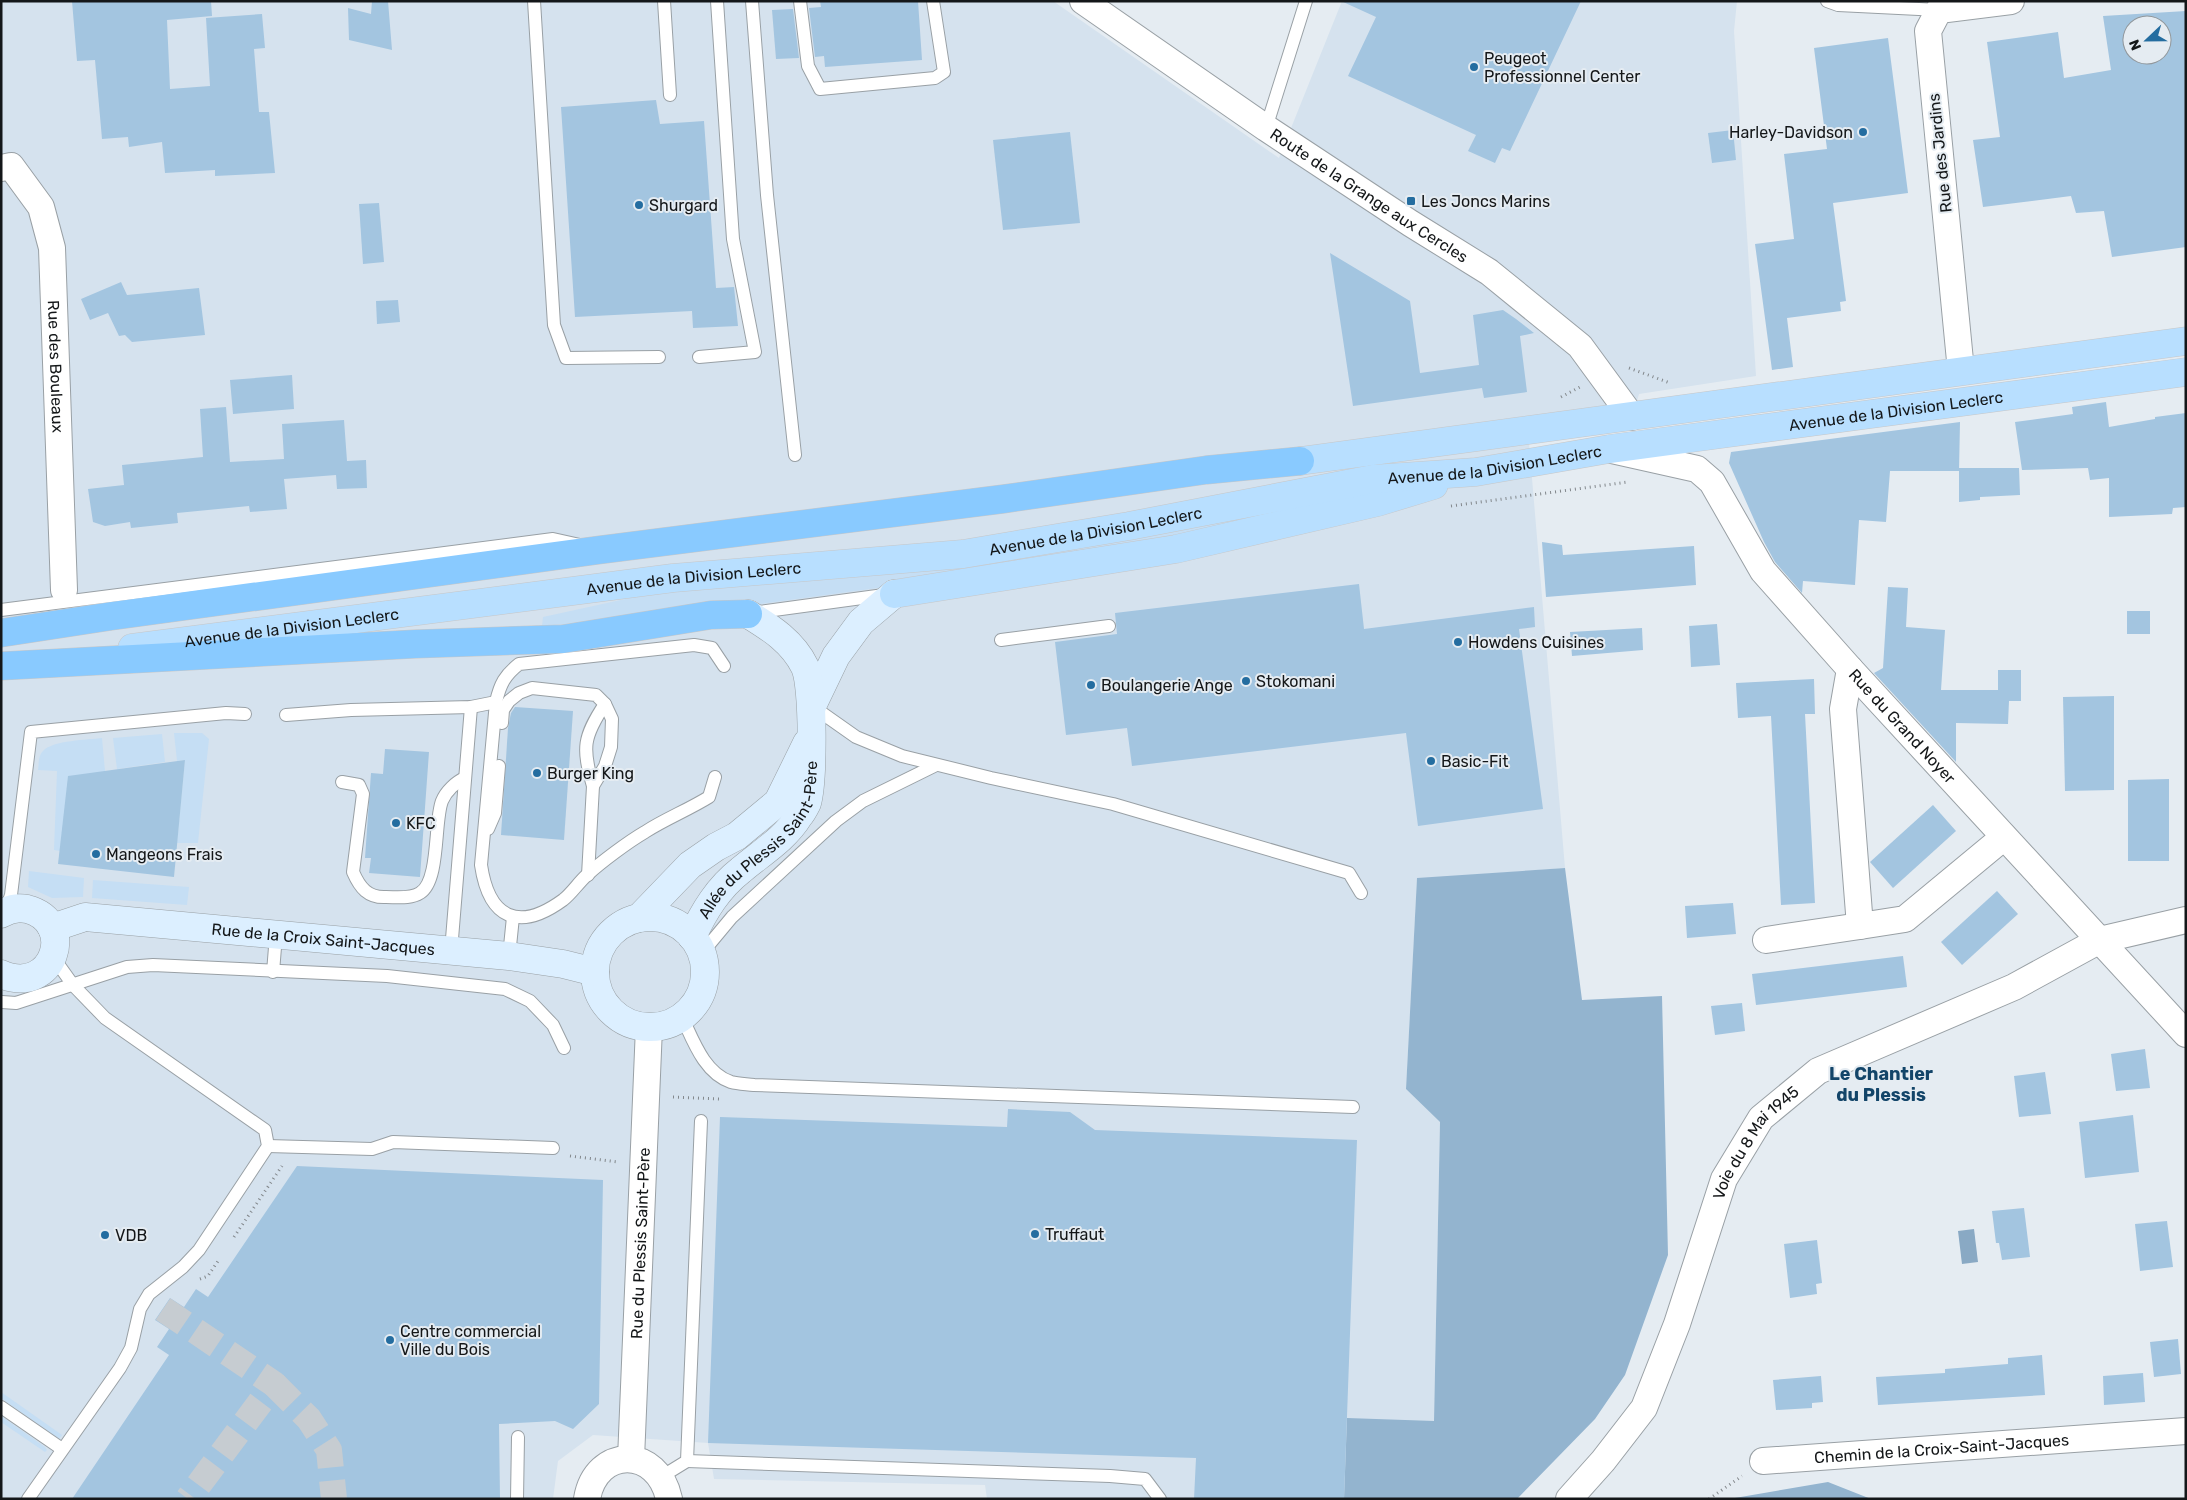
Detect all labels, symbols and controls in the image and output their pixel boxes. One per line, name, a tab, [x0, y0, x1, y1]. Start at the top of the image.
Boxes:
north arrow	[2122, 15, 2172, 65]
text: N	[2126, 37, 2145, 53]
place label: Peugeot Professionnel Center	[1484, 49, 1640, 86]
marker: Peugeot Professionnel Center	[1468, 61, 1480, 73]
street label: Rue des Jardins	[1924, 93, 1956, 213]
place label: Harley-Davidson	[1729, 123, 1853, 142]
street label: Route de la Grange aux Cercles	[1267, 124, 1472, 266]
marker: Harley-Davidson	[1857, 126, 1869, 138]
place label: Les Joncs Marins	[1421, 192, 1550, 211]
marker: Les Joncs Marins	[1405, 195, 1417, 207]
place label: Shurgard	[649, 196, 718, 215]
marker: Shurgard	[633, 199, 645, 211]
street label: Rue des Bouleaux	[44, 300, 68, 434]
street label: Avenue de la Division Leclerc	[1788, 387, 2004, 434]
street label: Avenue de la Division Leclerc	[1387, 441, 1603, 487]
street label: Avenue de la Division Leclerc	[988, 503, 1204, 559]
street label: Avenue de la Division Leclerc	[585, 558, 802, 599]
street label: Avenue de la Division Leclerc	[183, 604, 400, 651]
place label: Howdens Cuisines	[1468, 633, 1604, 652]
marker: Howdens Cuisines	[1452, 636, 1464, 648]
street label: Rue du Grand Noyer	[1845, 665, 1960, 787]
place label: Stokomani	[1256, 672, 1335, 691]
marker: Stokomani	[1240, 675, 1252, 687]
place label: Boulangerie Ange	[1101, 676, 1233, 695]
marker: Boulangerie Ange	[1085, 679, 1097, 691]
place label: Basic-Fit	[1441, 752, 1508, 771]
marker: Basic-Fit	[1425, 755, 1437, 767]
street label: Allée du Plessis Saint-Père	[694, 760, 821, 922]
place label: Burger King	[547, 764, 634, 783]
marker: Burger King	[531, 767, 543, 779]
place label: KFC	[406, 814, 436, 833]
marker: KFC	[390, 817, 402, 829]
place label: Mangeons Frais	[106, 845, 223, 864]
marker: Mangeons Frais	[90, 848, 102, 860]
street label: Rue de la Croix Saint-Jacques	[211, 919, 436, 959]
district label: Le Chantier du Plessis	[1829, 1063, 1933, 1106]
street label: Voie du 8 Mai 1945	[1709, 1081, 1802, 1201]
street label: Rue du Plessis Saint-Père	[627, 1147, 653, 1339]
place label: Truffaut	[1045, 1225, 1104, 1244]
place label: VDB	[115, 1226, 147, 1245]
marker: Truffaut	[1029, 1228, 1041, 1240]
marker: VDB	[99, 1229, 111, 1241]
place label: Centre commercial Ville du Bois	[400, 1322, 541, 1359]
marker: Centre commercial Ville du Bois	[384, 1334, 396, 1346]
street label: Chemin de la Croix-Saint-Jacques	[1813, 1430, 2070, 1467]

